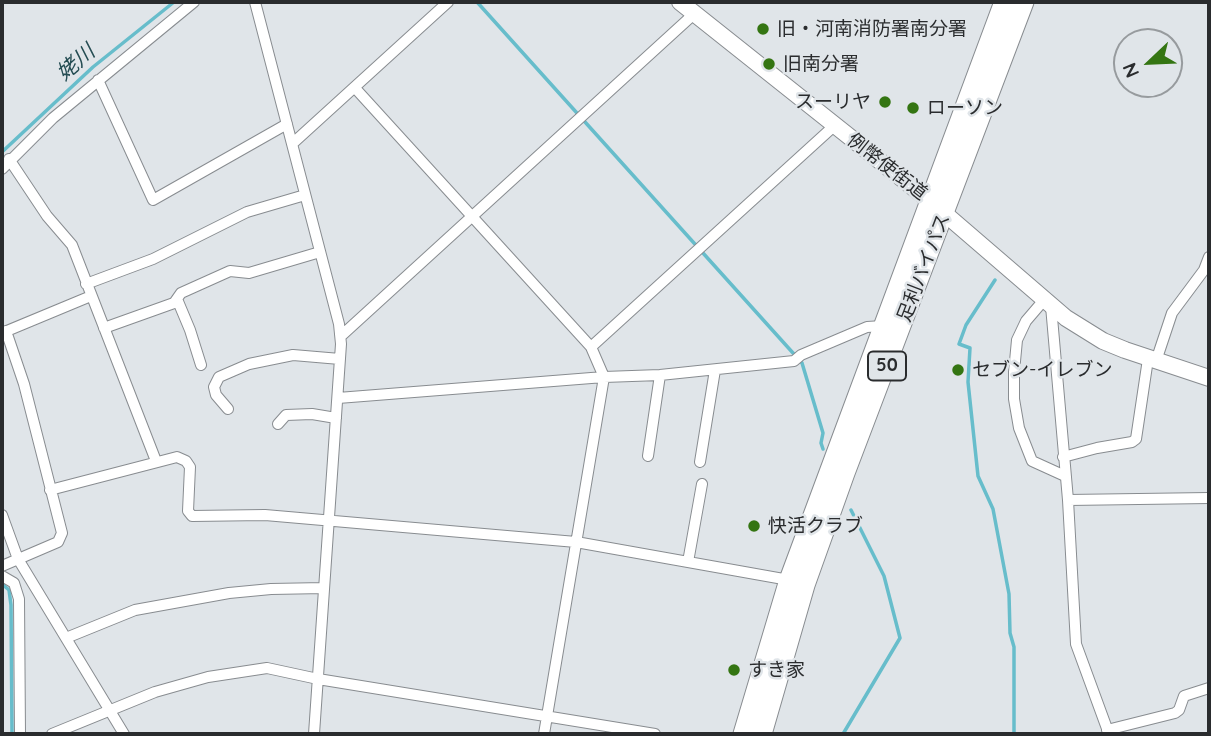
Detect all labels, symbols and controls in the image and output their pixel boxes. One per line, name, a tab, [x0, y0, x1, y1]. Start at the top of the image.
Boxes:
place label: 旧・河南消防署南分署	[777, 18, 967, 40]
marker: 旧・河南消防署南分署	[755, 21, 771, 37]
north arrow	[1113, 28, 1183, 98]
water label: 姥川	[52, 40, 100, 86]
place label: 旧南分署	[783, 53, 859, 75]
marker: 旧南分署	[761, 56, 777, 72]
text: N	[1117, 59, 1144, 82]
place label: スーリヤ	[795, 91, 871, 113]
marker: スーリヤ	[877, 94, 893, 110]
place label: ローソン	[927, 97, 1003, 119]
marker: ローソン	[905, 100, 921, 116]
street label: 例幣使街道	[843, 129, 931, 205]
street label: 足利バイパス	[893, 211, 955, 325]
road number: 50	[868, 352, 906, 380]
place label: セブン-イレブン	[972, 359, 1112, 381]
marker: セブン-イレブン	[950, 362, 966, 378]
place label: 快活クラブ	[768, 515, 863, 537]
marker: 快活クラブ	[746, 518, 762, 534]
place label: すき家	[748, 659, 805, 681]
marker: すき家	[726, 662, 742, 678]

